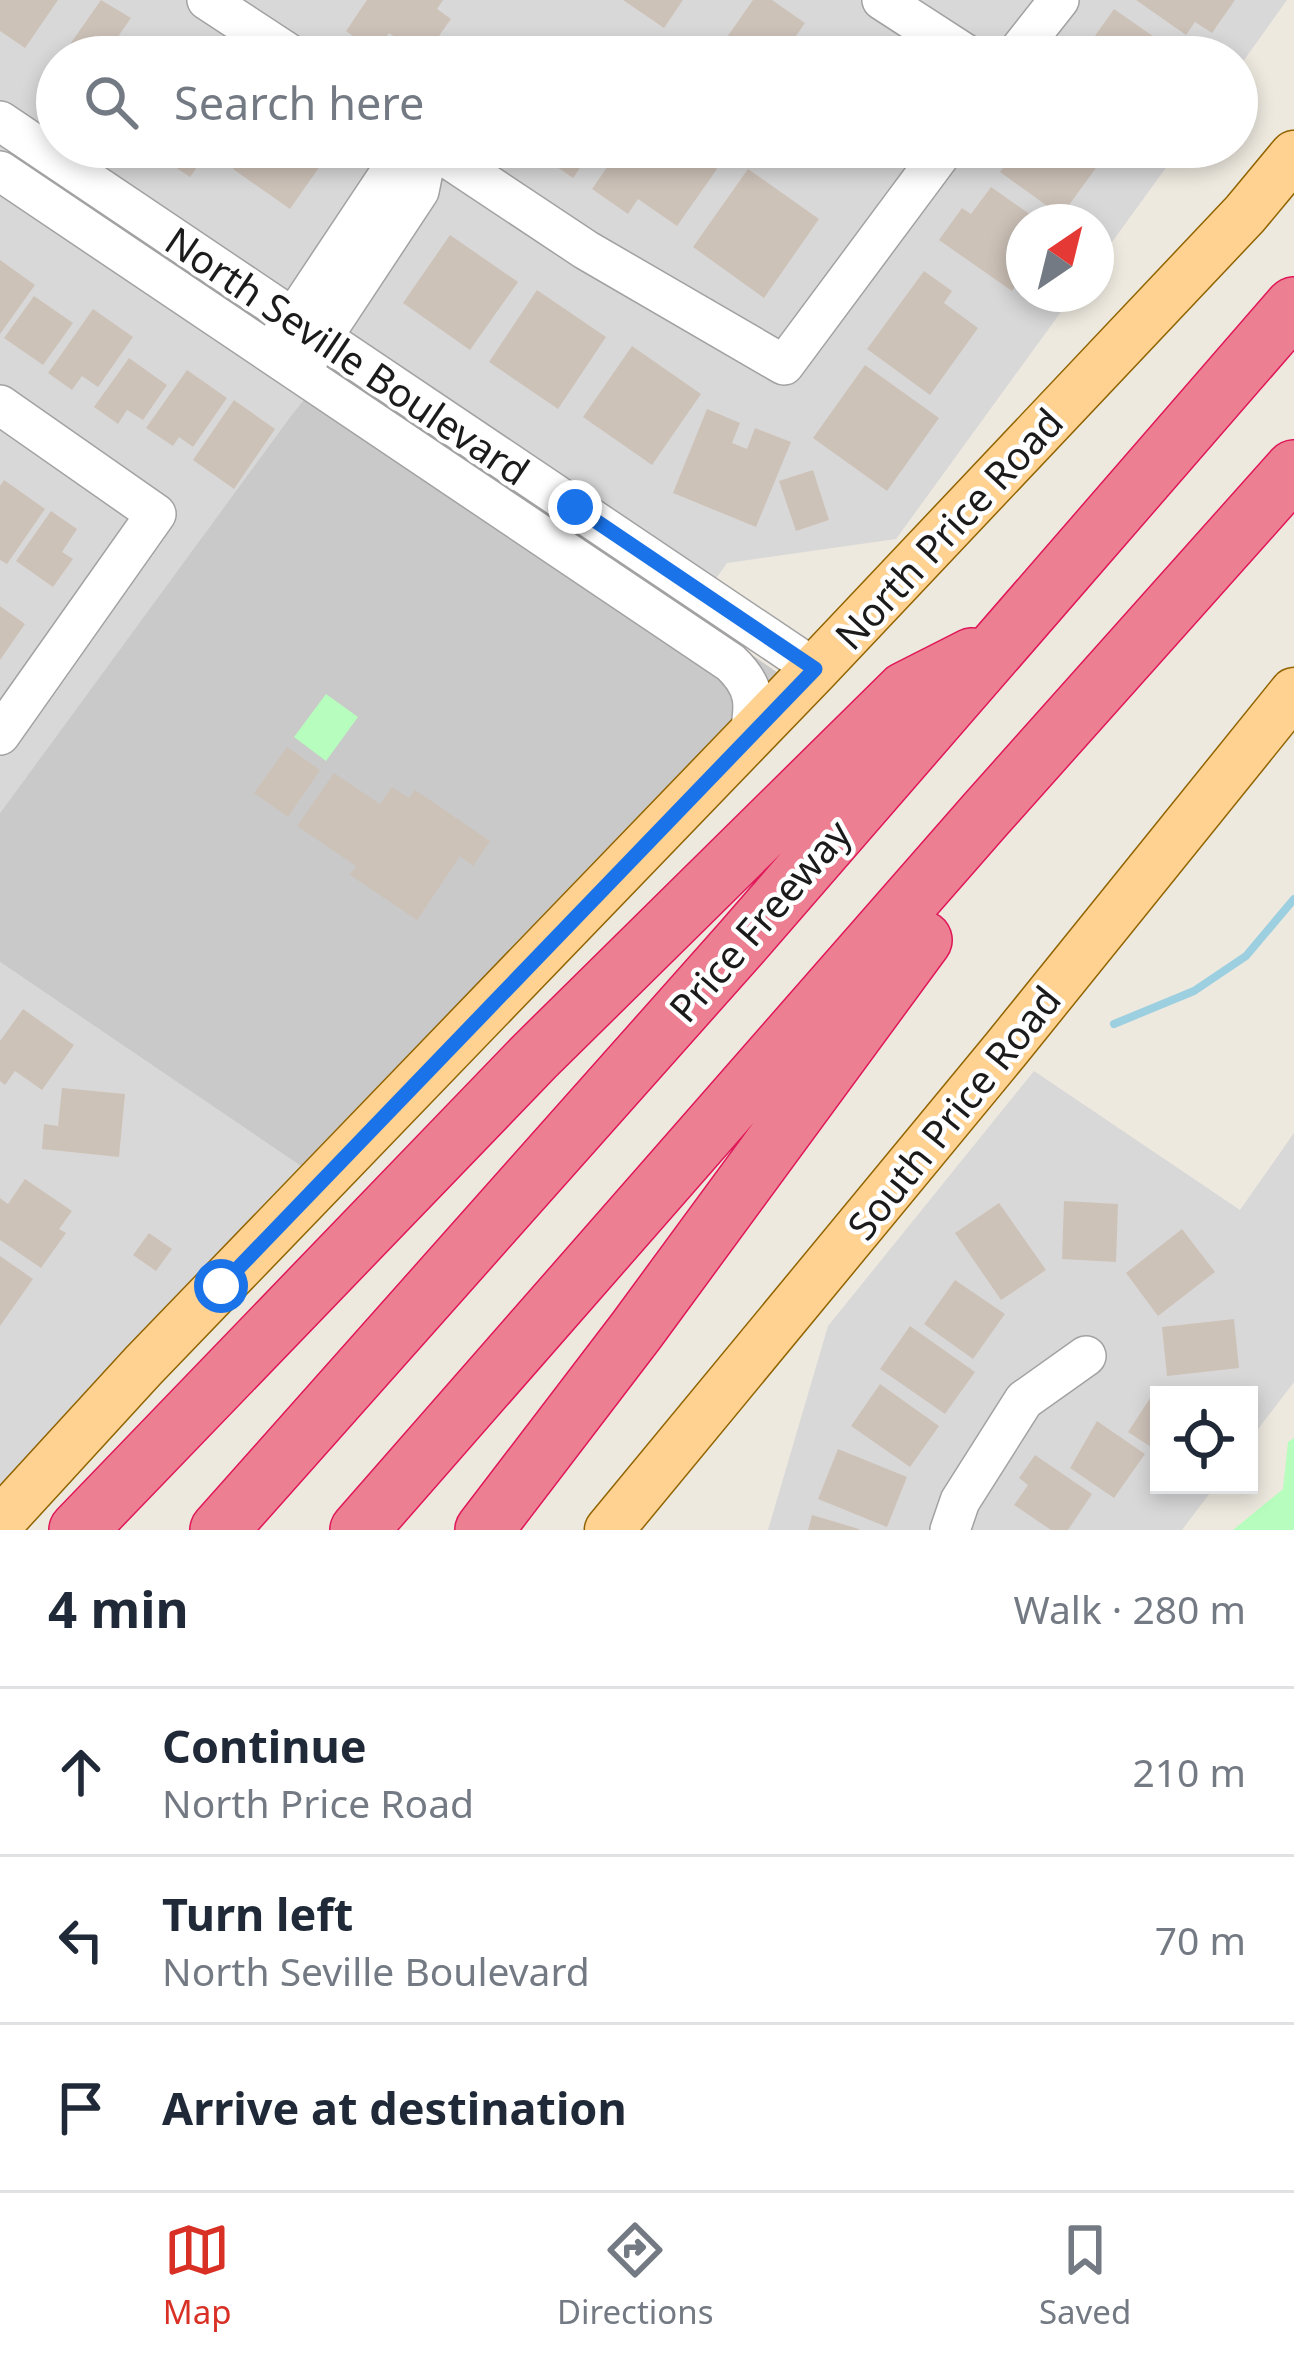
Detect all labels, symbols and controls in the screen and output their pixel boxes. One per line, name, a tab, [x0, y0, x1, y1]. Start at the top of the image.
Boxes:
search box	[36, 36, 1258, 168]
icon: search	[78, 69, 144, 135]
text: Search here	[174, 72, 424, 133]
north arrow	[1006, 204, 1114, 312]
street label: North Seville Boulevard	[156, 213, 540, 497]
street label: North Price Road	[822, 396, 1074, 660]
route end	[548, 480, 602, 534]
street label: Price Freeway	[656, 808, 862, 1032]
street label: South Price Road	[834, 974, 1072, 1250]
route start	[194, 1259, 248, 1313]
map controls	[1150, 1386, 1258, 1494]
button: locate	[1150, 1386, 1258, 1494]
text: 4 min	[48, 1573, 189, 1643]
text: Walk · 280 m	[1013, 1582, 1246, 1635]
text: Continue	[162, 1715, 367, 1776]
icon: ahead	[48, 1739, 114, 1805]
text: 210 m	[1132, 1745, 1246, 1798]
text: North Price Road	[162, 1776, 474, 1829]
text: Turn left	[162, 1883, 353, 1944]
icon: left	[48, 1907, 114, 1973]
text: 70 m	[1155, 1913, 1246, 1966]
text: North Seville Boulevard	[162, 1944, 590, 1997]
icon: arrive	[48, 2075, 114, 2141]
text: Arrive at destination	[162, 2077, 627, 2138]
tab: Map	[163, 2217, 231, 2334]
tab: Directions	[557, 2217, 714, 2334]
tab: Saved	[1039, 2217, 1131, 2334]

